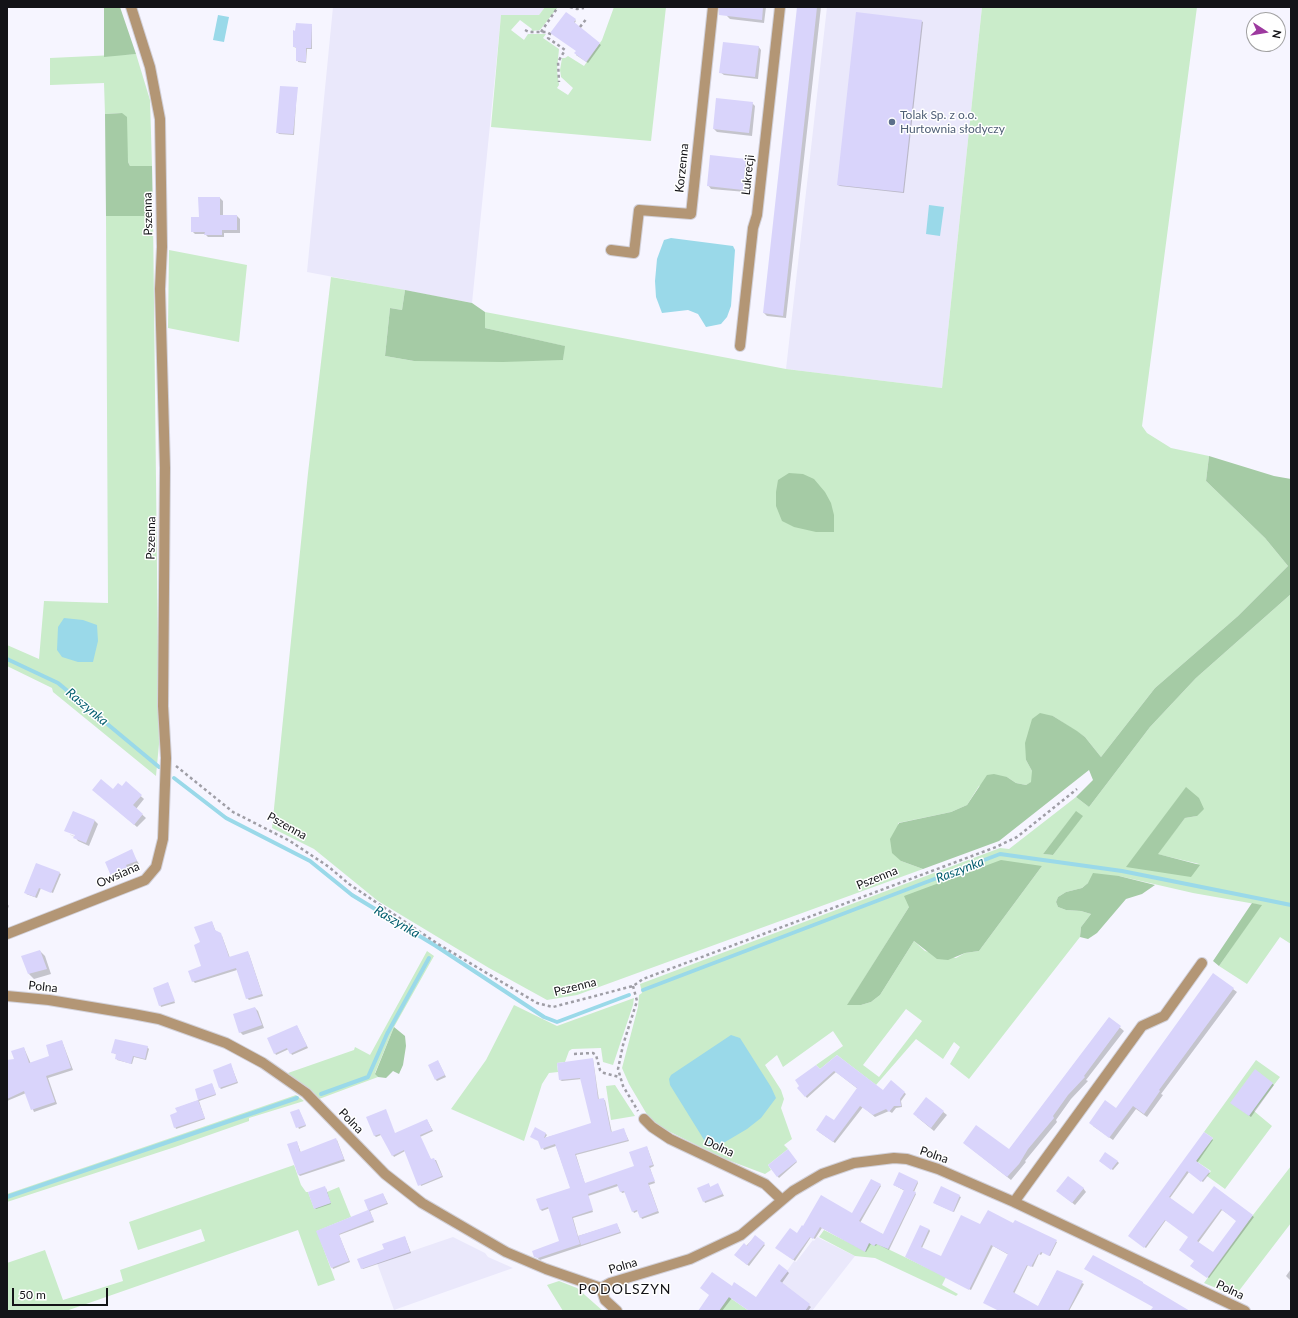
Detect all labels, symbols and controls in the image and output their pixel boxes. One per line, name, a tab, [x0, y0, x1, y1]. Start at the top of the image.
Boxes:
north arrow	[1246, 12, 1286, 52]
text: N	[1270, 29, 1284, 40]
place label: Tolak Sp. z o.o. Hurtownia słodyczy	[900, 108, 1005, 136]
marker: Tolak Sp. z o.o. Hurtownia słodyczy	[887, 117, 897, 127]
street label: Korzenna	[672, 143, 692, 193]
street label: Lukrecji	[739, 154, 757, 196]
street label: Pszenna	[140, 192, 156, 236]
street label: Pszenna	[143, 516, 159, 560]
water label: Raszynka	[63, 685, 111, 729]
street label: Pszenna	[265, 809, 309, 843]
water label: Raszynka	[934, 854, 986, 886]
street label: Owsiana	[94, 859, 142, 891]
street label: Pszenna	[854, 863, 900, 893]
water label: Raszynka	[371, 902, 423, 942]
street label: Pszenna	[552, 975, 598, 999]
street label: Polna	[28, 978, 58, 996]
street label: Polna	[336, 1106, 366, 1136]
street label: Dolna	[702, 1134, 736, 1160]
street label: Polna	[918, 1143, 950, 1167]
street label: Polna	[607, 1255, 639, 1277]
street label: Polna	[1214, 1277, 1246, 1303]
scale bar	[14, 1280, 110, 1306]
district label: PODOLSZYN	[578, 1281, 672, 1297]
text: 50 m	[19, 1287, 46, 1302]

